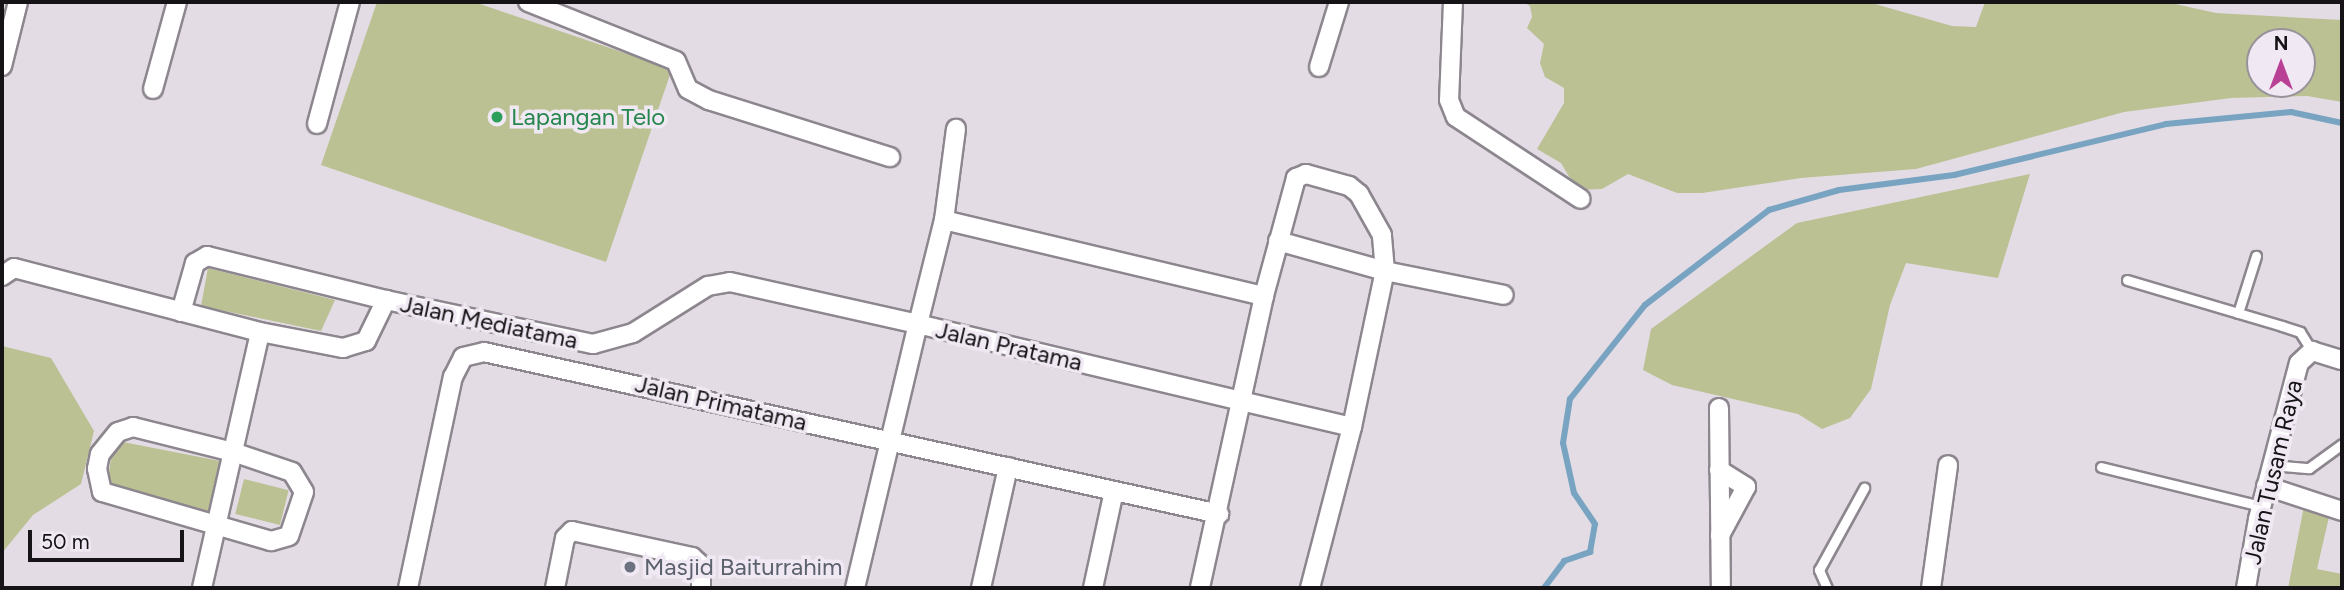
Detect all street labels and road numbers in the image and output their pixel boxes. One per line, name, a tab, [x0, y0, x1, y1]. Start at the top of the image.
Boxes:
street label: Jalan Mediatama	[398, 289, 580, 355]
street label: Jalan Pratama	[933, 315, 1085, 377]
street label: Jalan Primatama	[632, 369, 810, 437]
street label: Jalan Tusam Raya	[2238, 377, 2308, 567]

